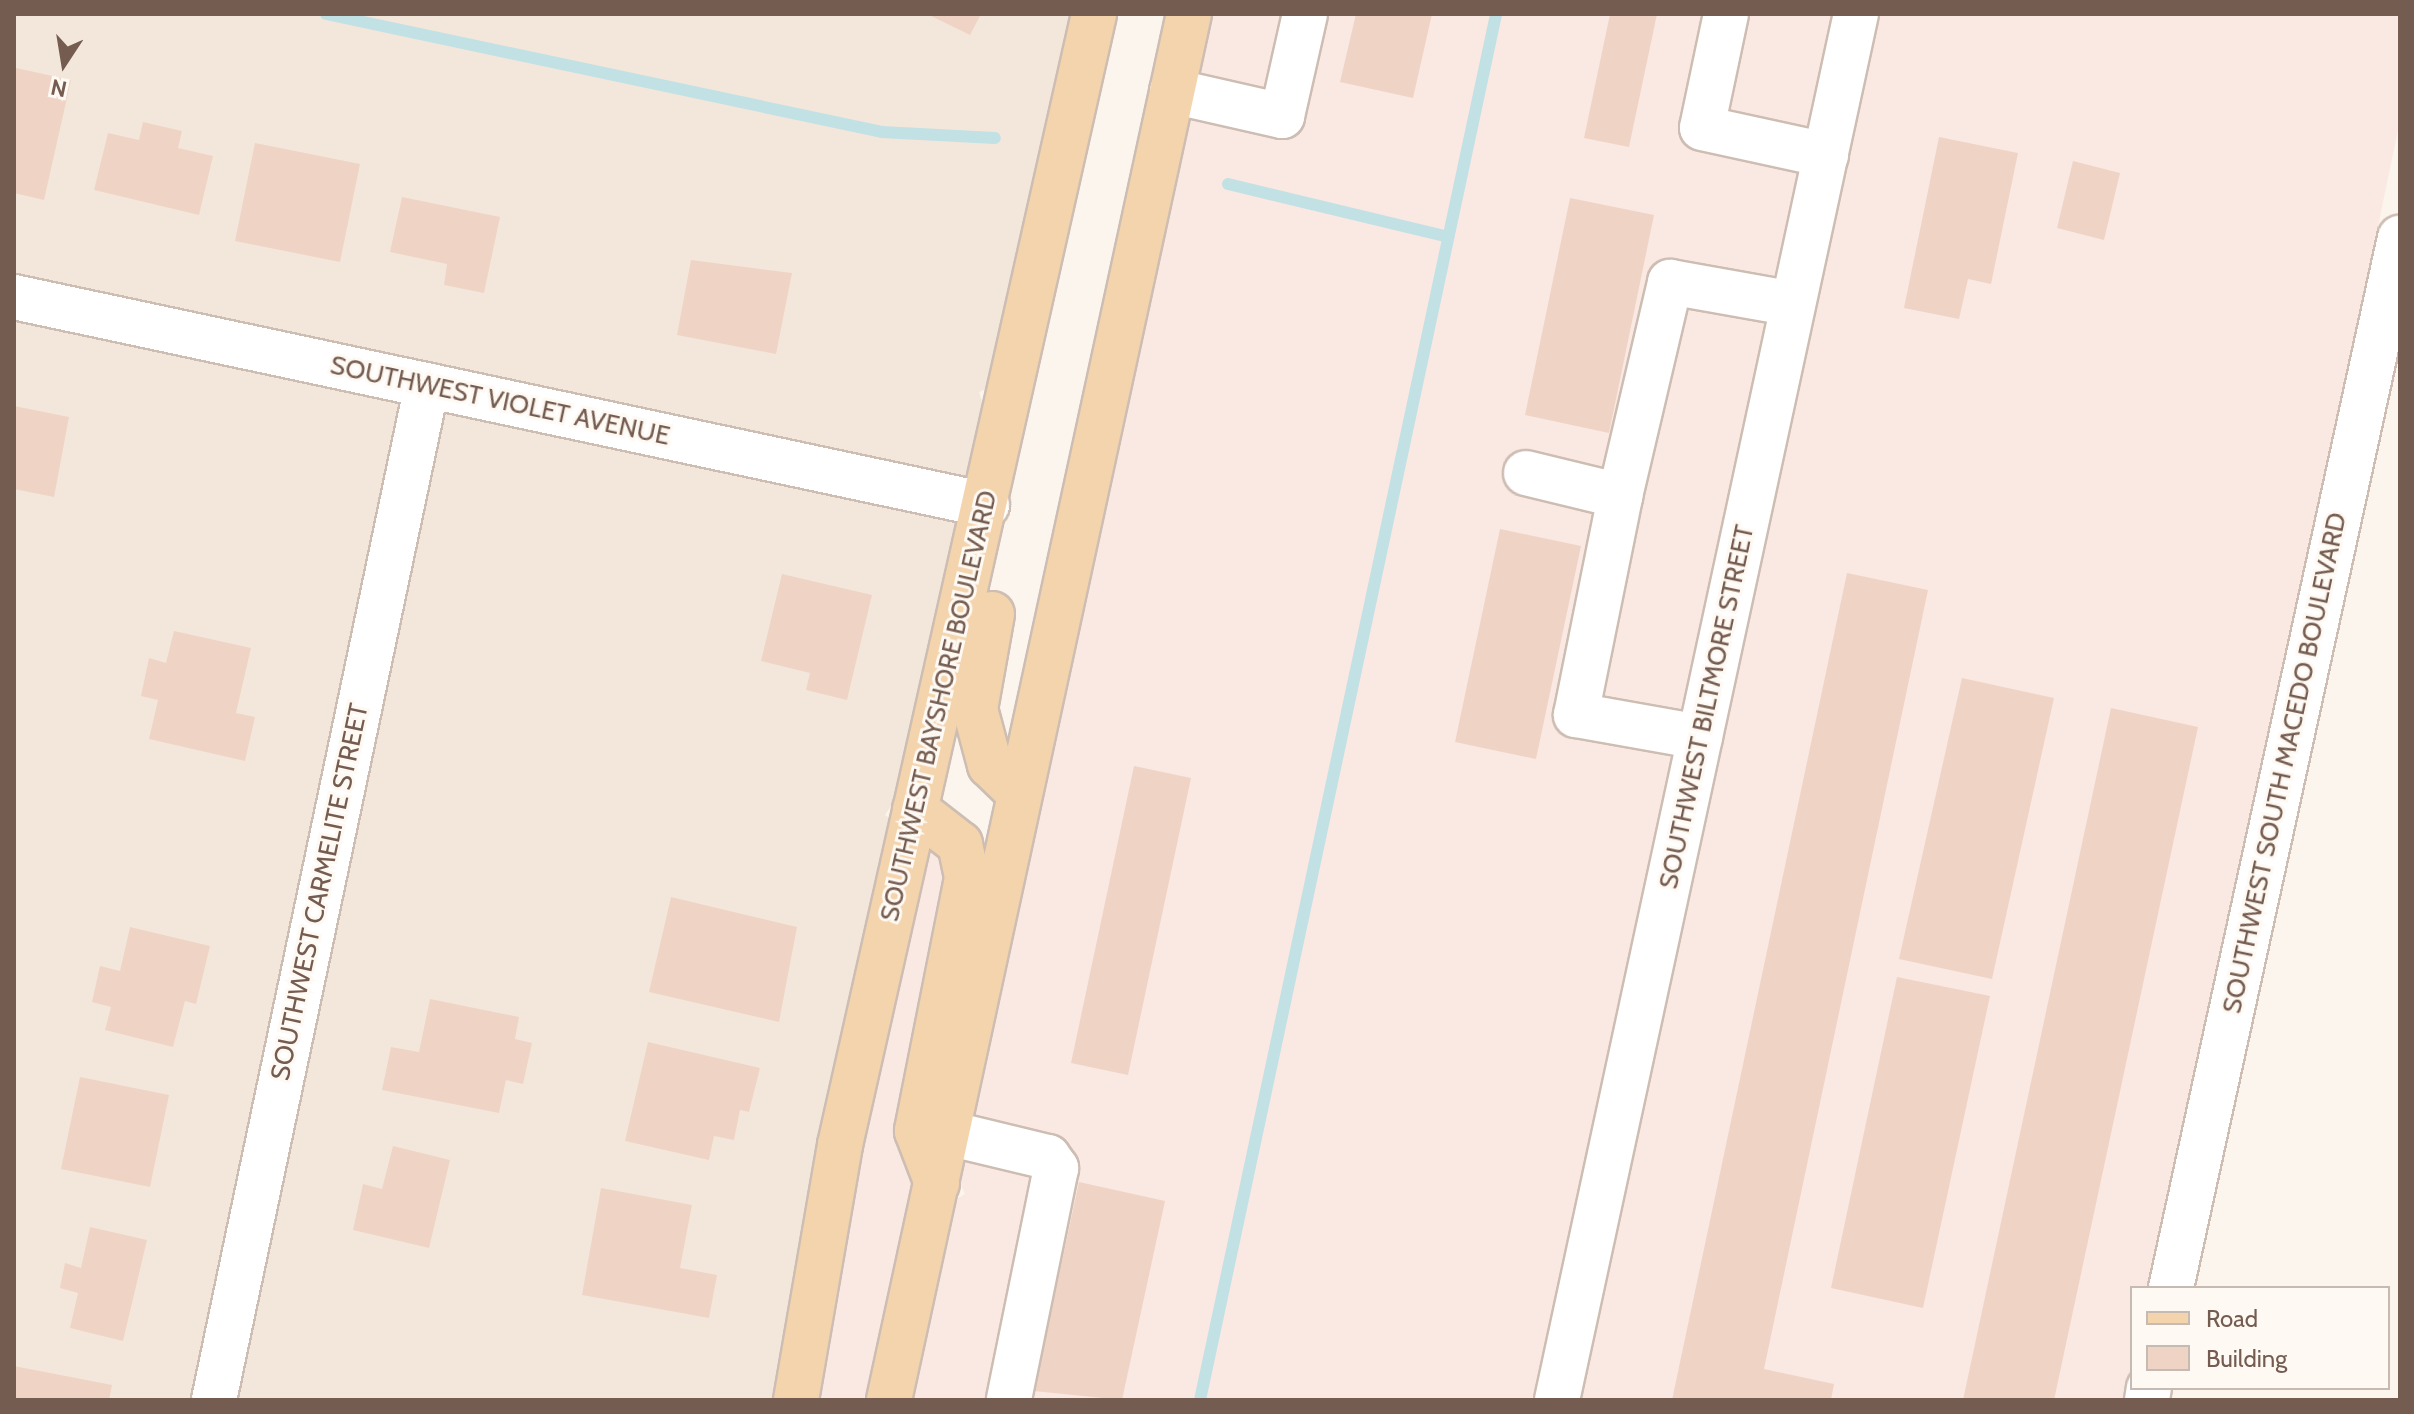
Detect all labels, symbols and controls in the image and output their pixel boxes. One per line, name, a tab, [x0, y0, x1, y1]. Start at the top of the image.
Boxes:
north arrow	[24, 24, 104, 104]
text: N	[48, 73, 69, 103]
street label: SOUTHWEST VIOLET AVENUE	[327, 350, 673, 452]
street label: SOUTHWEST BAYSHORE BOULEVARD	[874, 488, 1004, 924]
street label: SOUTHWEST SOUTH MACEDO BOULEVARD	[2217, 510, 2353, 1016]
street label: SOUTHWEST BILTMORE STREET	[1653, 522, 1761, 892]
street label: SOUTHWEST CARMELITE STREET	[265, 701, 375, 1083]
legend	[2130, 1286, 2390, 1390]
text: Road	[2206, 1304, 2258, 1333]
text: Building	[2206, 1344, 2287, 1373]

